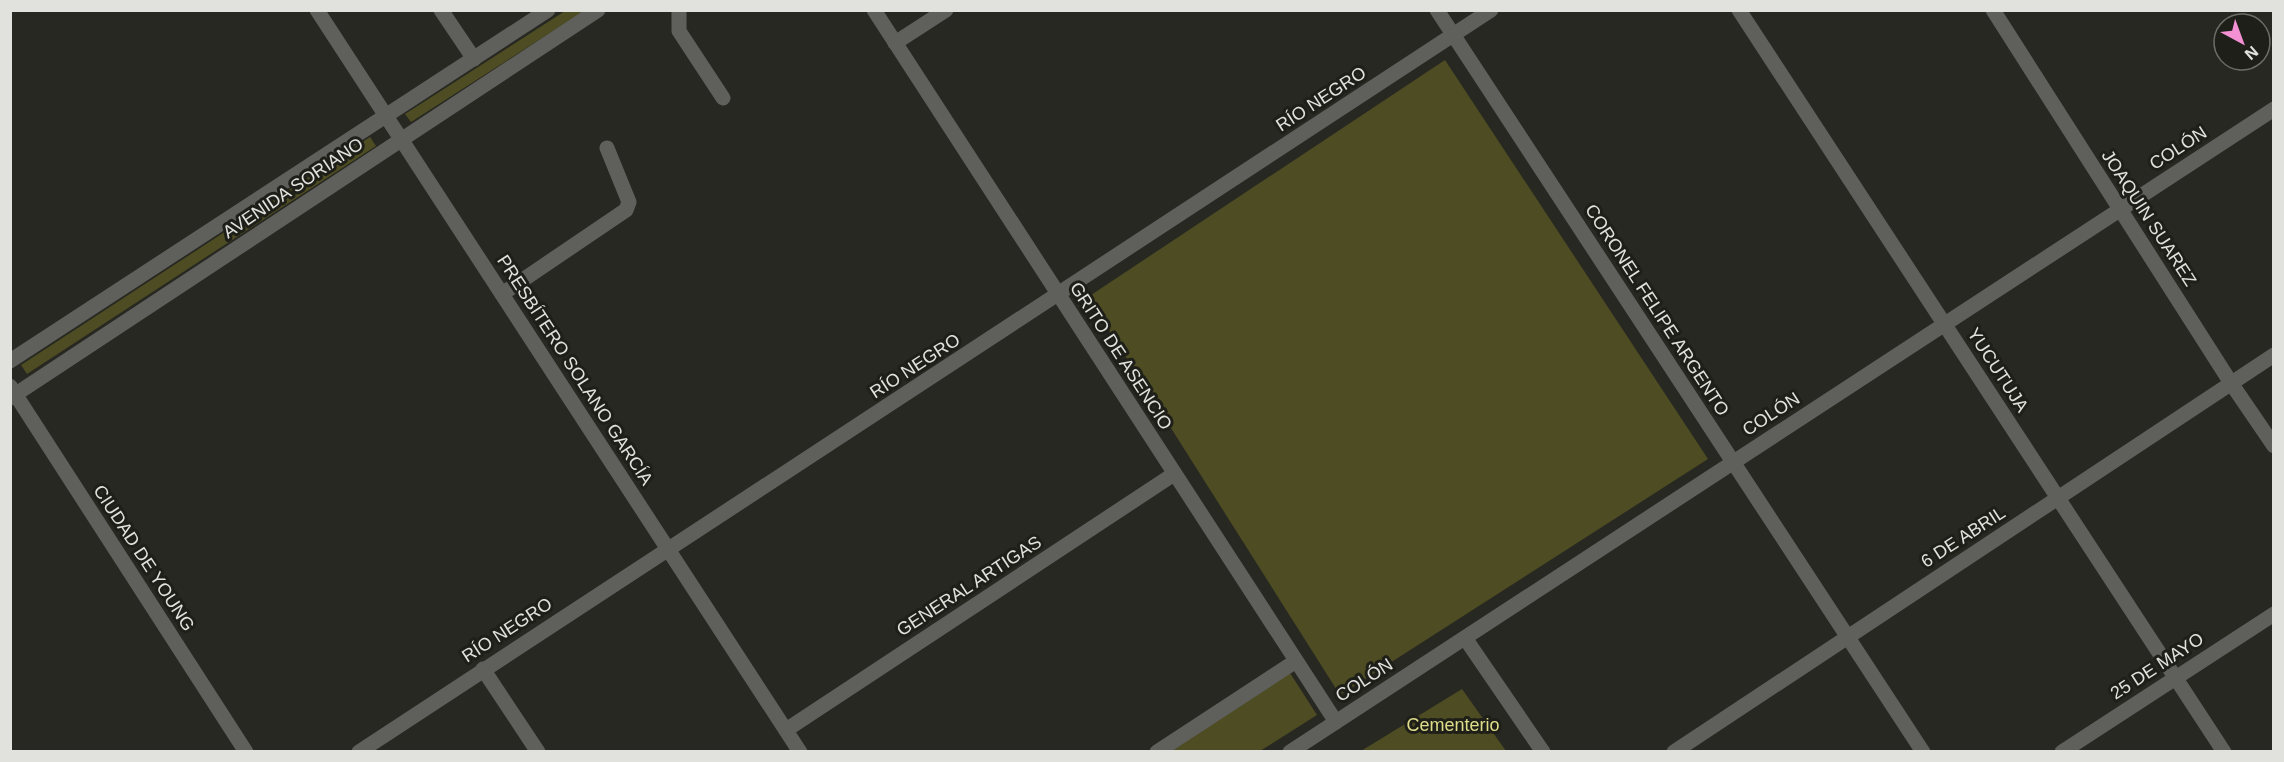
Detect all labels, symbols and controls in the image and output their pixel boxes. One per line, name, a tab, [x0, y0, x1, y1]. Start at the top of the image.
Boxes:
north arrow	[2212, 12, 2272, 72]
text: N	[2242, 43, 2261, 63]
street label: RÍO NEGRO	[1272, 63, 1370, 135]
street label: COLÓN	[2145, 121, 2210, 174]
street label: AVENIDA SORIANO	[219, 134, 367, 242]
street label: JOAQUIN SUAREZ	[2098, 146, 2200, 290]
street label: CORONEL FELIPE ARGENTO	[1581, 201, 1733, 419]
street label: PRESBÍTERO SOLANO GARCÍA	[493, 251, 657, 489]
street label: GRITO DE ASENCIO	[1066, 279, 1176, 433]
street label: YUCUTUJA	[1963, 324, 2033, 416]
street label: RÍO NEGRO	[866, 330, 964, 402]
street label: COLÓN	[1738, 387, 1803, 440]
street label: CIUDAD DE YOUNG	[89, 481, 199, 635]
street label: 6 DE ABRIL	[1917, 502, 2009, 572]
street label: GENERAL ARTIGAS	[893, 532, 1045, 640]
street label: RÍO NEGRO	[458, 594, 556, 666]
street label: 25 DE MAYO	[2107, 629, 2207, 703]
street label: COLÓN	[1331, 653, 1396, 706]
park label: Cementerio	[1406, 715, 1500, 735]

